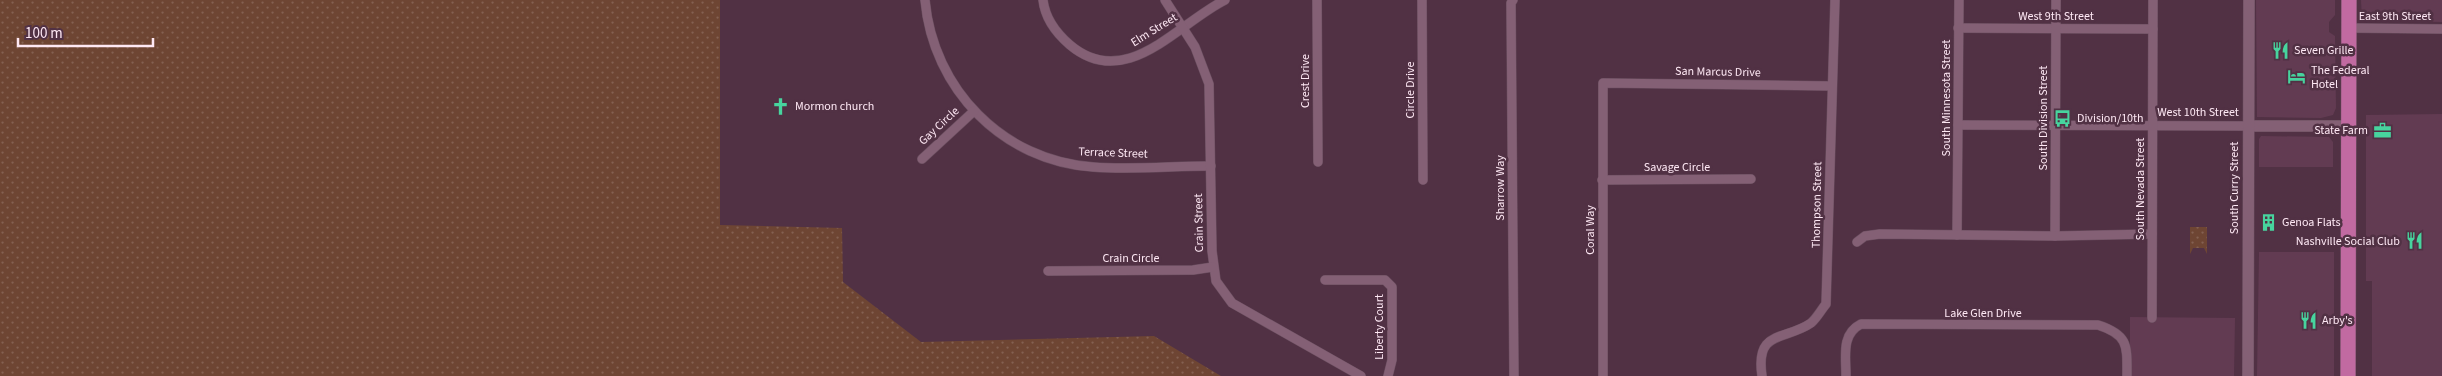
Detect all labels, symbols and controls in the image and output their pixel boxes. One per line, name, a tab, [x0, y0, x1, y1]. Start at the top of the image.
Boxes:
street label: West 9th Street	[2018, 8, 2094, 25]
street label: East 9th Street	[2359, 8, 2431, 25]
street label: Elm Street	[1128, 9, 1180, 51]
scale bar	[18, 15, 152, 47]
text: 100 m	[25, 23, 63, 44]
street label: South Minnesota Street	[1938, 40, 1955, 156]
restaurant icon: Seven Grille	[2270, 40, 2290, 60]
place label: Seven Grille	[2294, 42, 2354, 59]
street label: Crest Drive	[1297, 54, 1314, 108]
street label: Circle Drive	[1402, 62, 1419, 118]
place label: The Federal Hotel	[2311, 62, 2370, 93]
street label: San Marcus Drive	[1675, 63, 1761, 81]
street label: South Division Street	[2035, 66, 2052, 170]
hotel icon: The Federal Hotel	[2287, 67, 2307, 87]
church icon: Mormon church	[771, 96, 791, 116]
place label: Mormon church	[795, 98, 874, 115]
street label: Gay Circle	[915, 103, 963, 149]
street label: West 10th Street	[2157, 104, 2239, 121]
bus stop icon: Division/10th	[2053, 108, 2073, 128]
place label: Division/10th	[2077, 110, 2144, 127]
office icon: State Farm	[2372, 120, 2392, 140]
place label: State Farm	[2314, 122, 2368, 139]
street label: South Nevada Street	[2132, 138, 2149, 240]
street label: South Curry Street	[2226, 142, 2243, 234]
street label: Terrace Street	[1078, 143, 1148, 163]
street label: Sharrow Way	[1492, 155, 1509, 221]
street label: Savage Circle	[1644, 159, 1710, 176]
street label: Thompson Street	[1808, 162, 1826, 248]
street label: Crain Street	[1190, 193, 1208, 253]
street label: Coral Way	[1582, 205, 1599, 255]
building icon: Genoa Flats	[2258, 212, 2278, 232]
place label: Genoa Flats	[2282, 214, 2341, 231]
restaurant icon: Nashville Social Club	[2404, 231, 2424, 251]
place label: Nashville Social Club	[2296, 233, 2400, 250]
street label: Crain Circle	[1102, 250, 1160, 267]
street label: Liberty Court	[1371, 294, 1388, 360]
street label: Lake Glen Drive	[1944, 305, 2022, 322]
restaurant icon: Arby's	[2298, 310, 2318, 330]
place label: Arby's	[2322, 312, 2353, 329]

